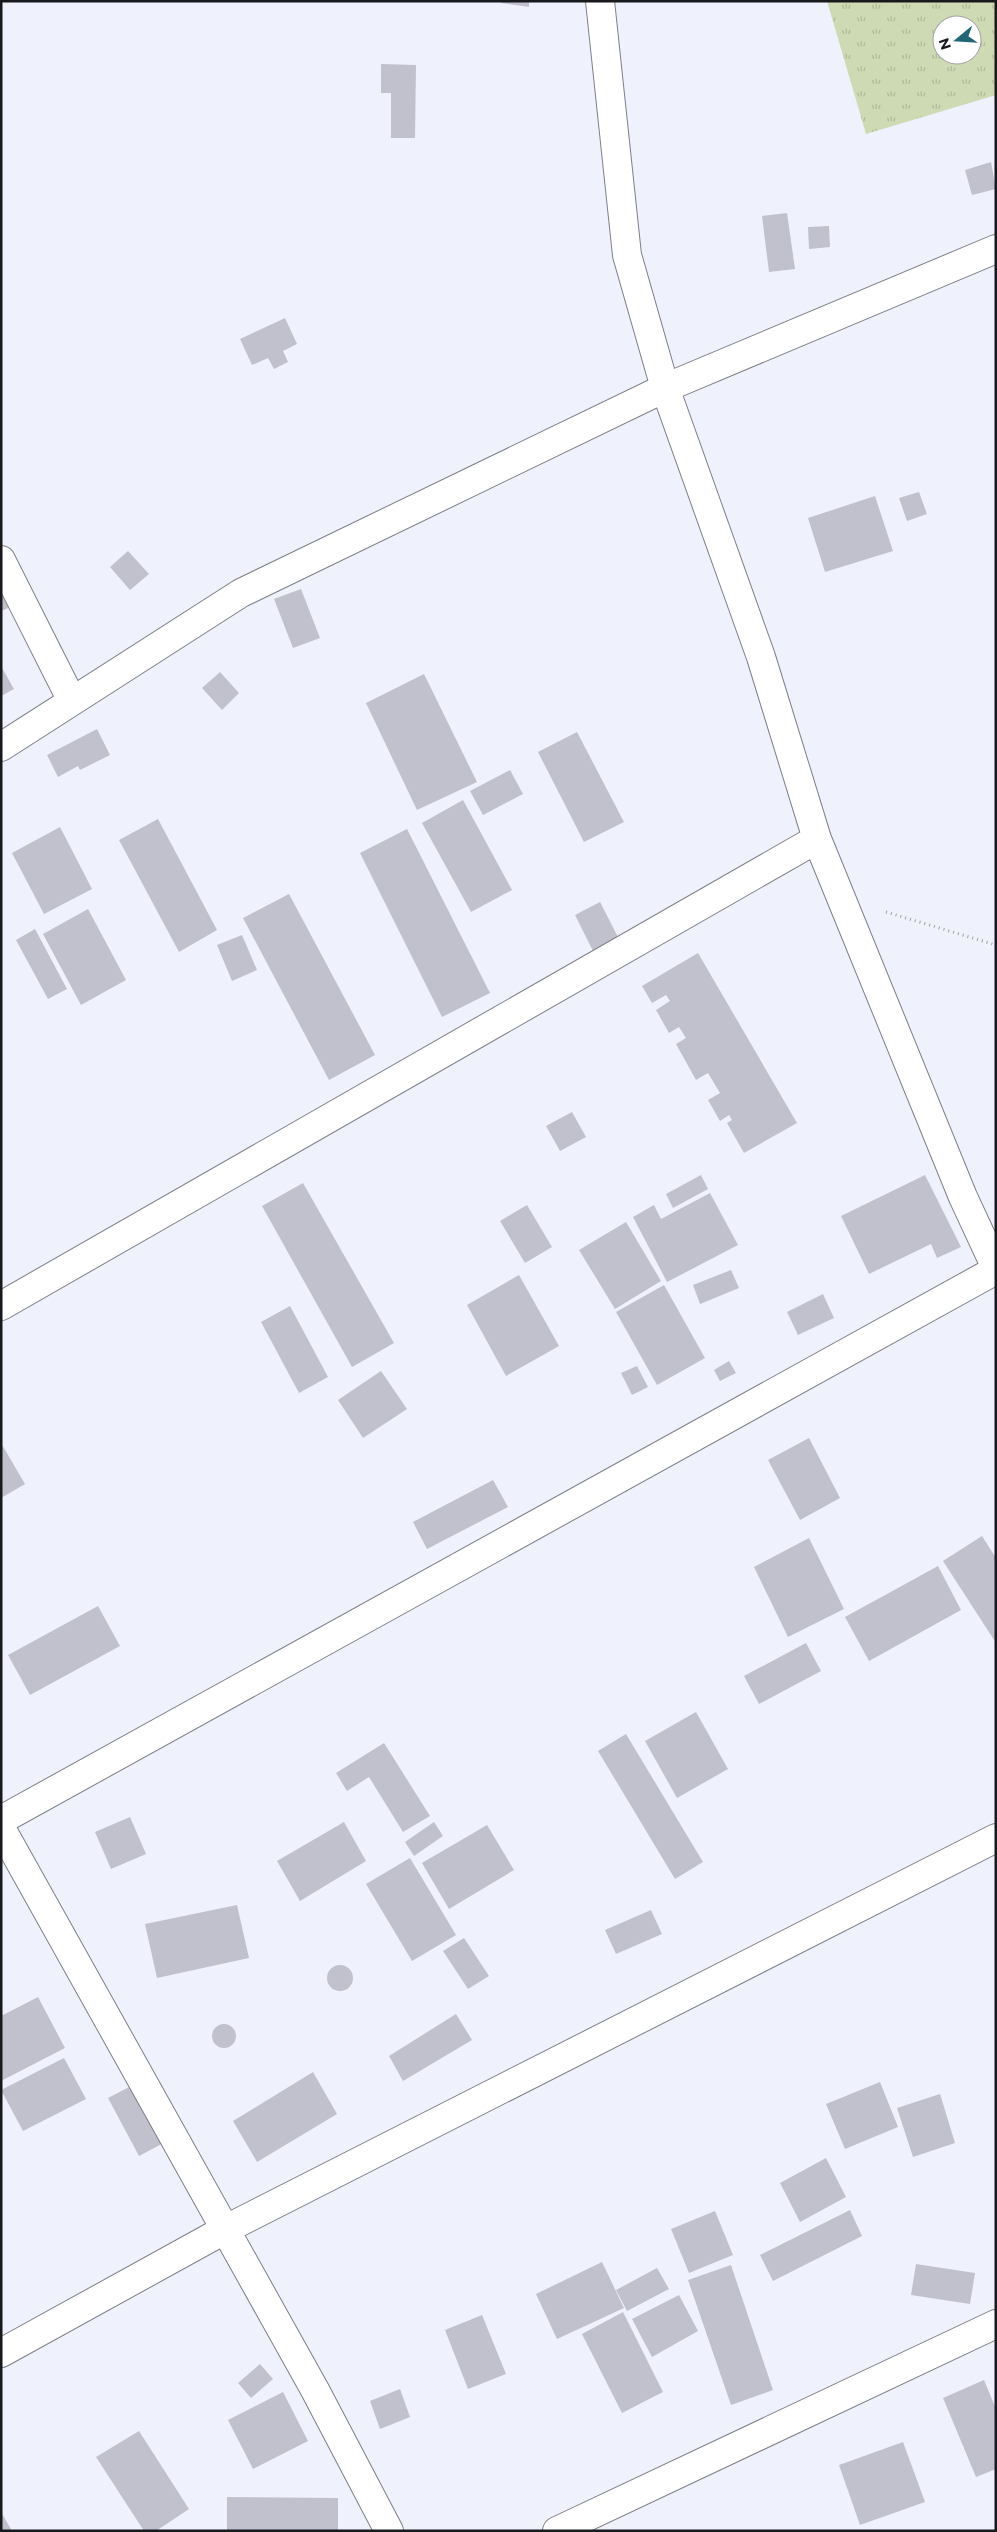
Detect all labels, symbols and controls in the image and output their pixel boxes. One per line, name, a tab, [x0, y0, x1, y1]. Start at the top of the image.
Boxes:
north arrow	[932, 15, 982, 65]
text: N	[934, 36, 955, 52]

